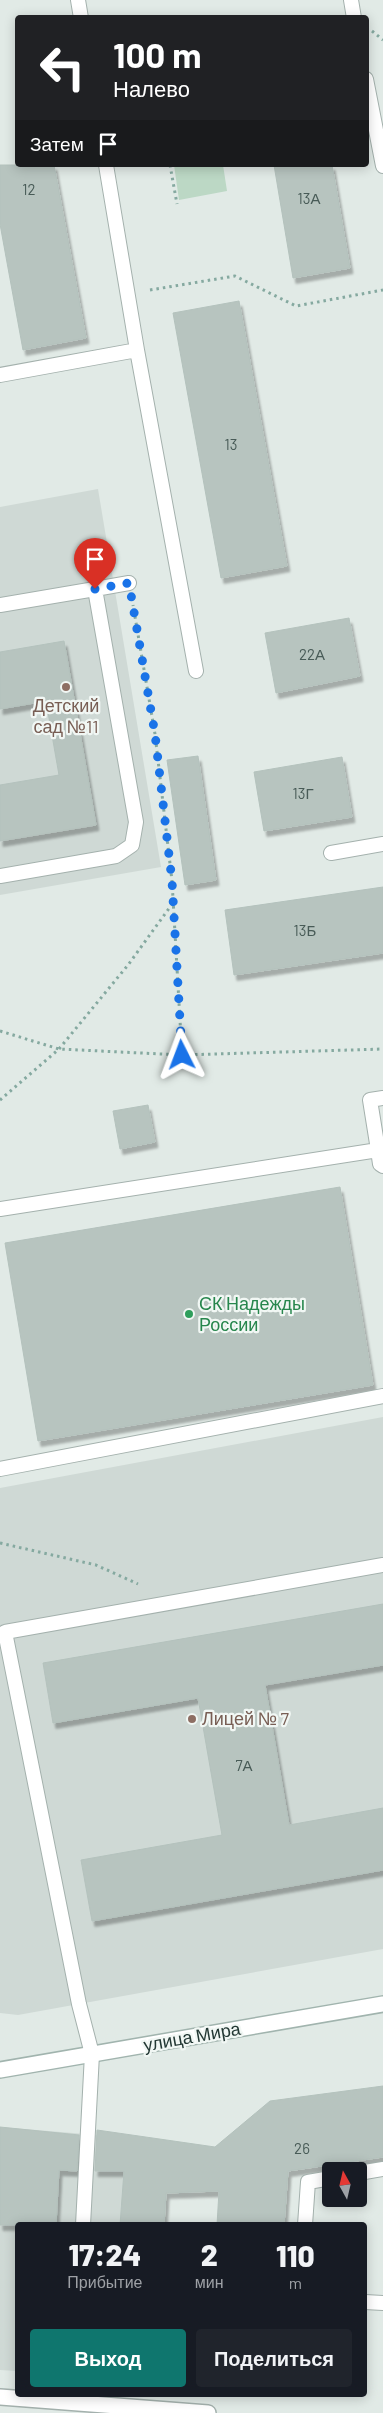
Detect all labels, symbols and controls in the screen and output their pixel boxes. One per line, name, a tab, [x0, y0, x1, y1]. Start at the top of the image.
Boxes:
text: 100 m	[113, 33, 202, 75]
icon: left	[30, 35, 95, 100]
text: Налево	[113, 75, 190, 101]
icon: arrive	[94, 130, 122, 158]
text: Затем	[30, 132, 84, 155]
house number: 12	[22, 180, 36, 198]
house number: 13А	[298, 189, 320, 207]
house number: 13	[225, 435, 237, 453]
pin	[74, 538, 116, 589]
icon: arrive	[81, 545, 109, 573]
house number: 22А	[299, 645, 325, 663]
marker: Детский сад №11	[60, 681, 72, 693]
place label: Детский сад №11	[33, 694, 99, 737]
house number: 13Г	[292, 784, 314, 802]
house number: 13Б	[294, 921, 317, 939]
position arrow	[155, 1028, 207, 1080]
place label: СК Надежды России	[199, 1292, 305, 1335]
marker: СК Надежды России	[183, 1308, 195, 1320]
place label: Лицей № 7	[202, 1707, 290, 1729]
marker: Лицей № 7	[186, 1713, 198, 1725]
house number: 7А	[235, 1756, 253, 1774]
street label: улица Мира	[142, 2016, 243, 2055]
house number: 26	[294, 2139, 310, 2157]
north arrow	[322, 2162, 368, 2208]
map controls	[322, 2162, 367, 2207]
text: 17:24	[69, 2236, 141, 2272]
text: 2	[201, 2236, 218, 2272]
text: 110	[276, 2237, 315, 2273]
text: Прибытие	[67, 2272, 143, 2291]
text: мин	[195, 2272, 224, 2291]
text: m	[289, 2273, 302, 2292]
button: Выход	[30, 2329, 186, 2387]
button: Поделиться	[196, 2329, 352, 2387]

